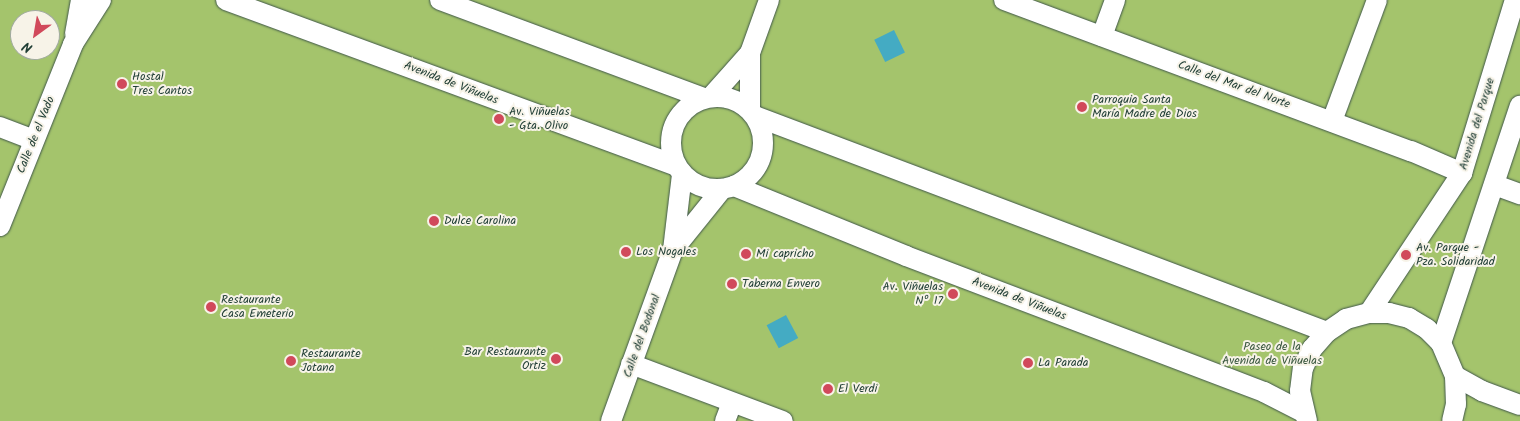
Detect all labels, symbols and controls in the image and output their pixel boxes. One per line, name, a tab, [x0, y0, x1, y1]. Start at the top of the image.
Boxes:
north arrow	[10, 10, 60, 60]
text: N	[18, 35, 37, 59]
street label: Avenida de Viñuelas	[402, 58, 500, 108]
street label: Calle del Mar del Norte	[1176, 58, 1292, 112]
place label: Hostal Tres Cantos	[132, 70, 192, 98]
street label: Avenida del Parque	[1456, 76, 1498, 172]
marker: Hostal Tres Cantos	[116, 78, 128, 90]
place label: Parroquia Santa María Madre de Dios	[1092, 93, 1197, 121]
street label: Calle de el Vado	[14, 94, 58, 176]
marker: Parroquia Santa María Madre de Dios	[1076, 101, 1088, 113]
place label: Av. Viñuelas - Gta. Olivo	[509, 105, 569, 133]
marker: Av. Viñuelas - Gta. Olivo	[493, 113, 505, 125]
place label: Dulce Carolina	[444, 214, 516, 228]
marker: Dulce Carolina	[428, 215, 440, 227]
place label: Av. Parque - Pza. Solidaridad	[1416, 241, 1495, 269]
place label: Los Nogales	[636, 245, 696, 259]
marker: Los Nogales	[620, 246, 632, 258]
place label: Mi capricho	[756, 247, 814, 261]
marker: Mi capricho	[740, 248, 752, 260]
marker: Av. Parque - Pza. Solidaridad	[1400, 249, 1412, 261]
street label: Avenida de Viñuelas	[970, 274, 1068, 324]
place label: Taberna Envero	[742, 277, 820, 291]
marker: Taberna Envero	[726, 278, 738, 290]
place label: Av. Viñuelas Nº 17	[883, 280, 943, 308]
marker: Av. Viñuelas Nº 17	[947, 288, 959, 300]
street label: Calle del Bodonal	[620, 292, 664, 380]
place label: Restaurante Casa Emeterio	[221, 293, 294, 321]
marker: Restaurante Casa Emeterio	[205, 301, 217, 313]
park label: Paseo de la Avenida de Viñuelas	[1222, 340, 1322, 368]
place label: Bar Restaurante Ortiz	[464, 345, 546, 373]
place label: Restaurante Jotana	[301, 347, 361, 375]
marker: Bar Restaurante Ortiz	[550, 353, 562, 365]
marker: Restaurante Jotana	[285, 355, 297, 367]
place label: La Parada	[1038, 356, 1088, 370]
marker: La Parada	[1022, 357, 1034, 369]
place label: El Verdi	[838, 382, 877, 396]
marker: El Verdi	[822, 383, 834, 395]

